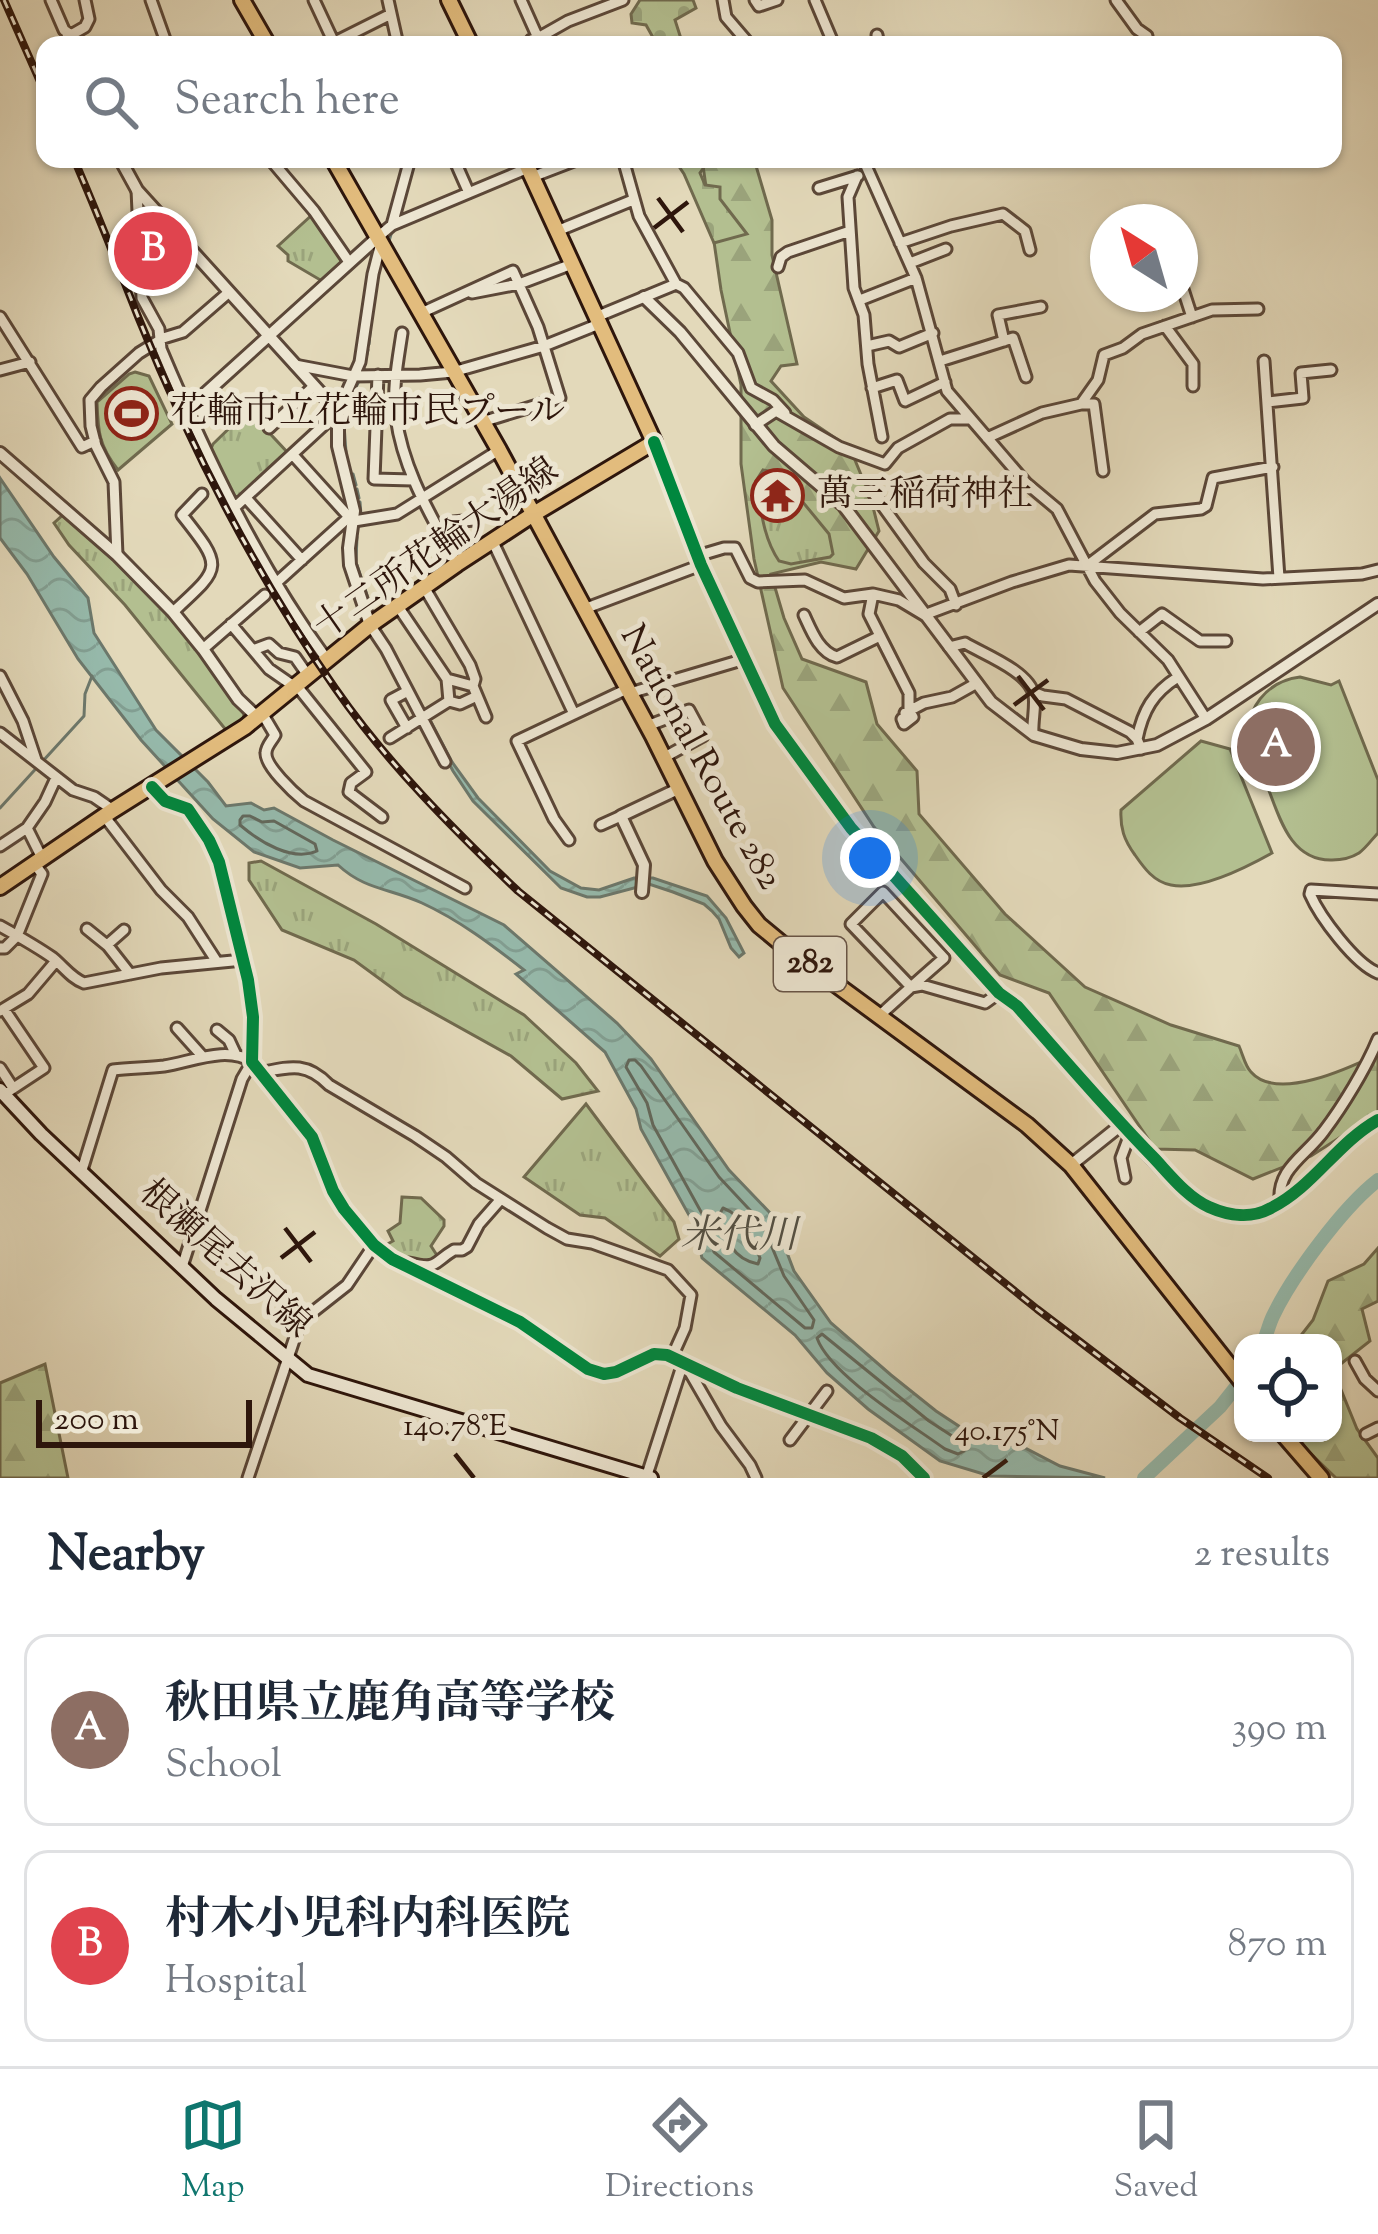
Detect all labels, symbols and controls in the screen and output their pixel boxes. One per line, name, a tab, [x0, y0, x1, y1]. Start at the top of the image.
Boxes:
search box	[36, 36, 1342, 168]
icon: search	[78, 69, 144, 135]
text: Search here	[174, 70, 400, 135]
north arrow	[1090, 204, 1198, 312]
pin: B	[114, 206, 192, 296]
sports icon: 花輪市立花輪市民プール	[104, 385, 160, 441]
place label: 花輪市立花輪市民プール	[171, 387, 565, 439]
street label: 十二所花輪大湯線	[304, 446, 570, 654]
temple icon: 萬三稲荷神社	[750, 468, 806, 524]
place label: 萬三稲荷神社	[817, 470, 1033, 522]
street label: National Route 282	[606, 616, 795, 900]
pin: A	[1237, 702, 1315, 792]
your location	[840, 828, 900, 888]
road number: 282	[774, 937, 846, 991]
street label: 根瀬尾去沢線	[126, 1168, 322, 1352]
water label: 米代川	[680, 1210, 801, 1266]
map controls	[1234, 1334, 1342, 1442]
button: locate	[1234, 1334, 1342, 1442]
scale bar	[36, 1394, 252, 1447]
text: 200 m	[54, 1397, 139, 1445]
text: 140.78°E	[403, 1406, 507, 1449]
text: 40.175°N	[955, 1411, 1059, 1454]
text: Nearby	[48, 1520, 205, 1593]
text: 2 results	[1194, 1528, 1330, 1584]
text: 秋田県立鹿角高等学校	[165, 1674, 615, 1739]
text: A	[74, 1702, 106, 1758]
text: 390 m	[1231, 1702, 1327, 1758]
text: School	[165, 1739, 282, 1795]
text: 村木小児科内科医院	[165, 1890, 570, 1955]
text: B	[78, 1918, 102, 1974]
text: 870 m	[1228, 1918, 1327, 1974]
text: Hospital	[165, 1955, 307, 2011]
tab: Map	[180, 2092, 246, 2212]
tab: Directions	[605, 2092, 754, 2212]
tab: Saved	[1114, 2092, 1198, 2212]

